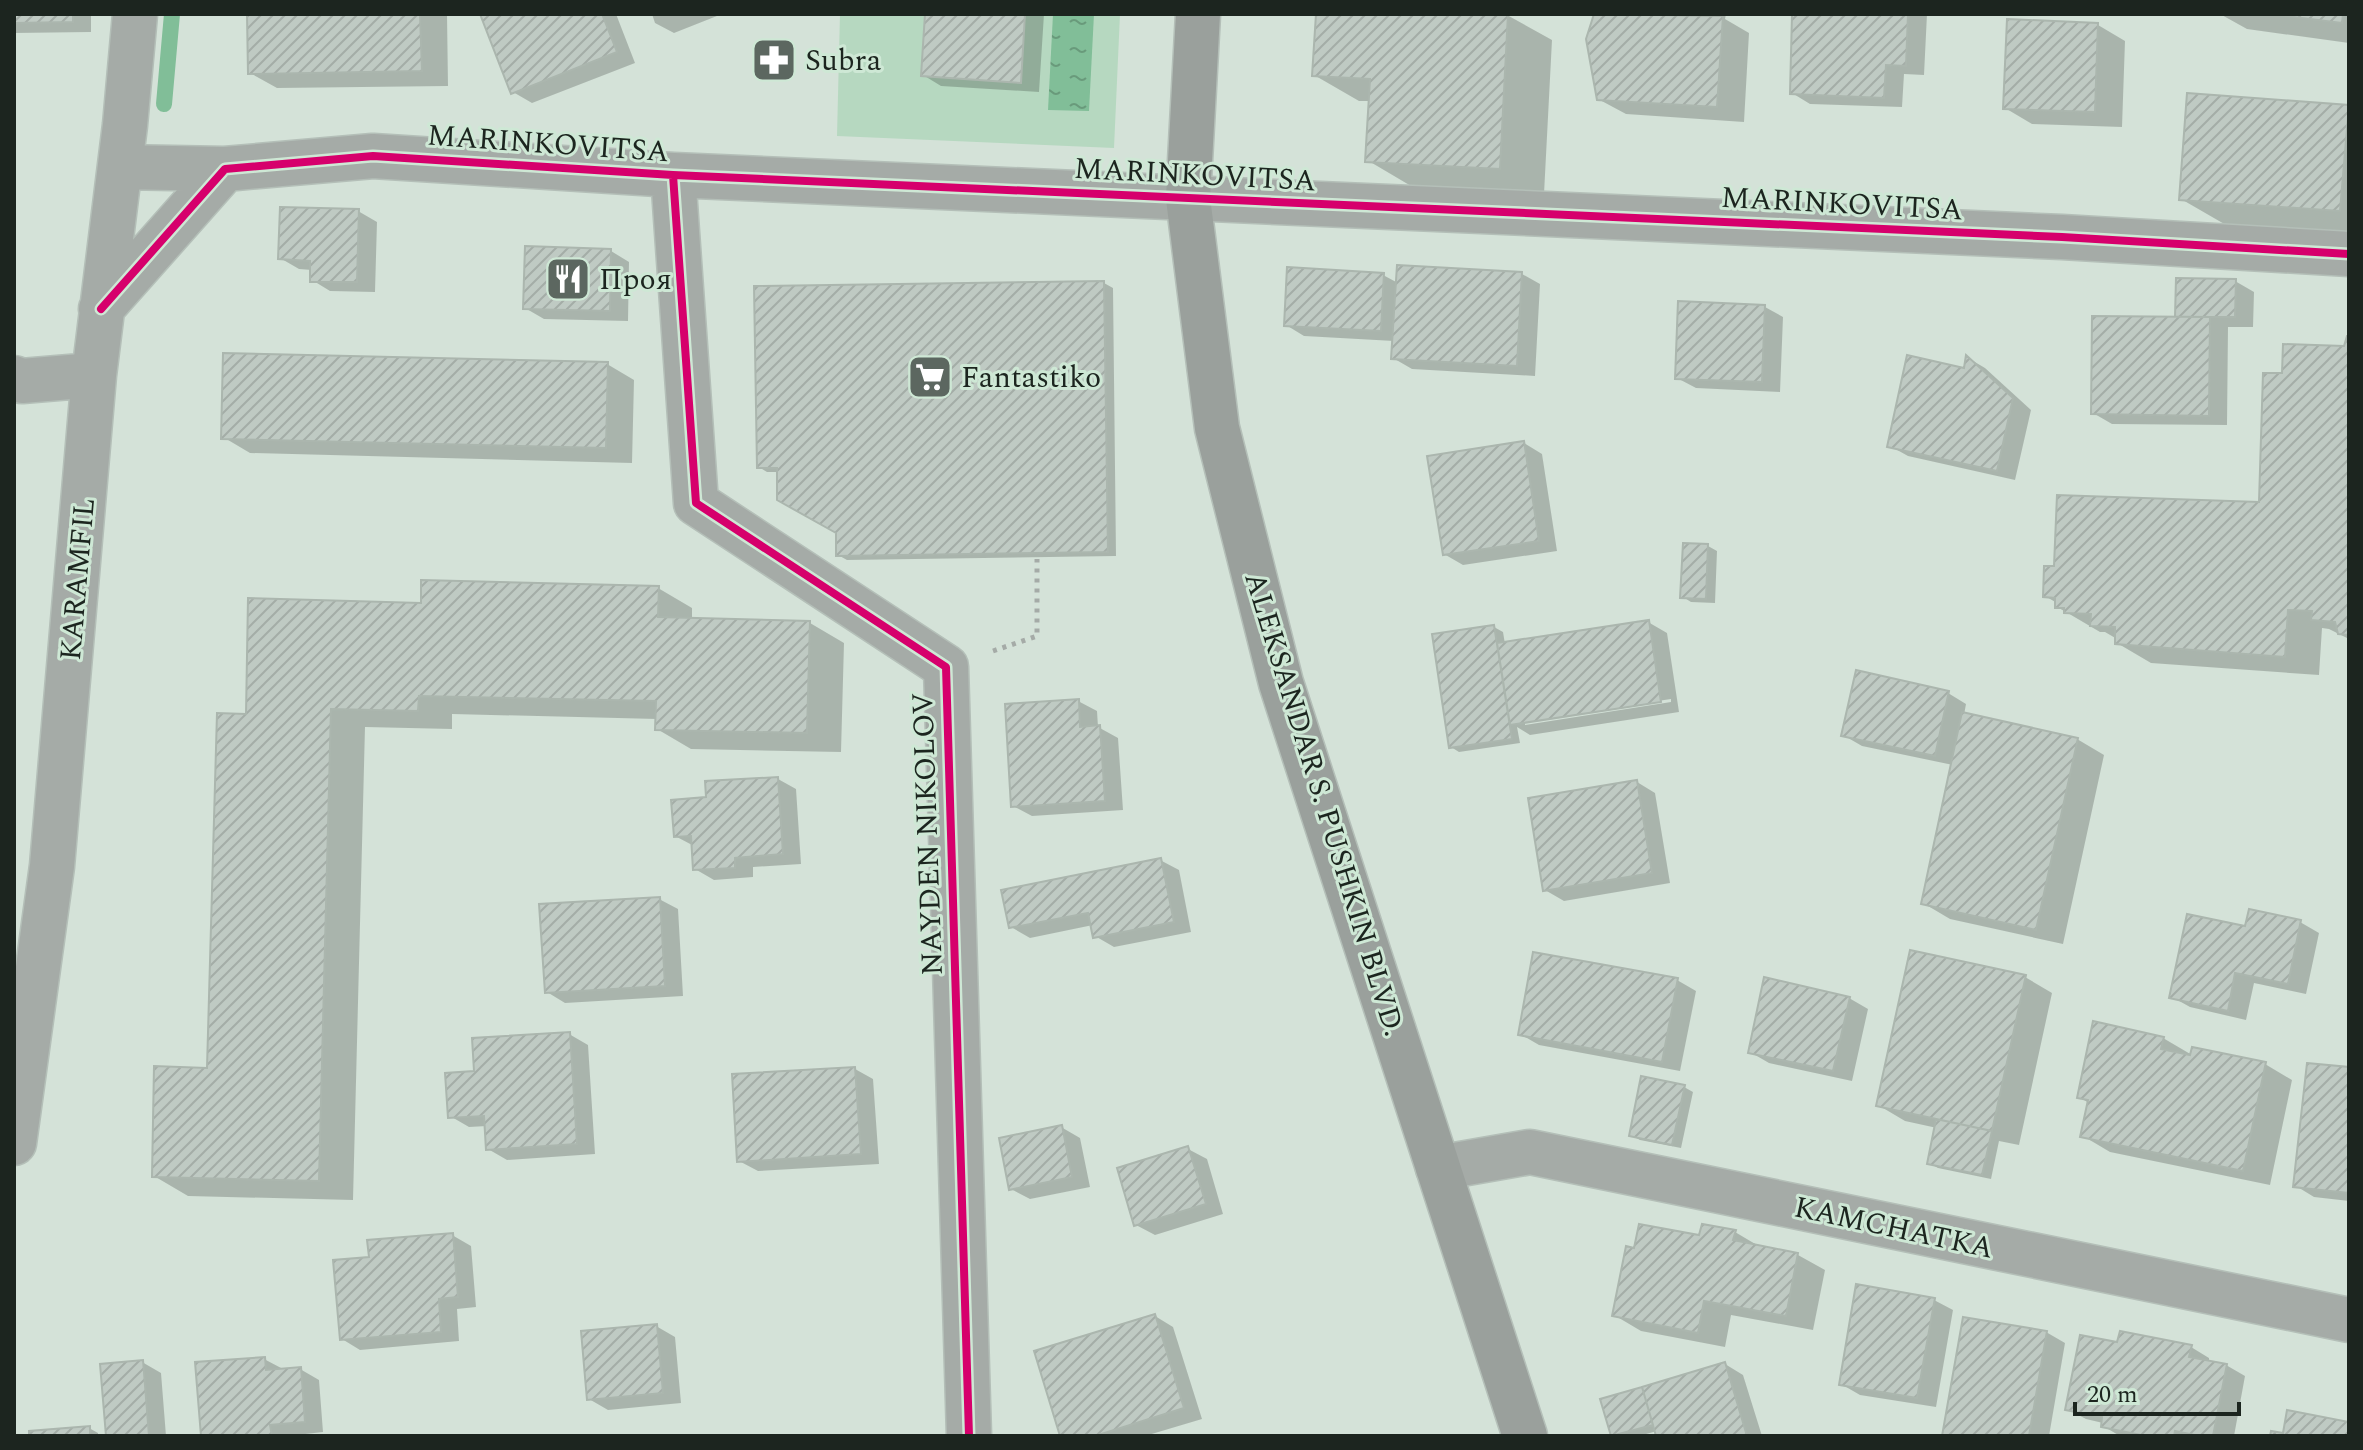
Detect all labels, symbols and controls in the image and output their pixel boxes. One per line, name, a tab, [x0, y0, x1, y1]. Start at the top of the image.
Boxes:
pharmacy icon: Subra	[750, 36, 798, 84]
place label: Subra	[805, 38, 882, 84]
street label: MARINKOVITSA	[425, 113, 670, 175]
street label: MARINKOVITSA	[1073, 146, 1317, 204]
street label: MARINKOVITSA	[1720, 175, 1964, 233]
restaurant icon: Проя	[544, 255, 592, 303]
place label: Проя	[599, 257, 672, 303]
supermarket icon: Fantastiko	[906, 353, 954, 401]
place label: Fantastiko	[961, 355, 1101, 401]
street label: KARAMFIL	[48, 496, 108, 662]
street label: ALEKSANDAR S. PUSHKIN BLVD.	[1231, 566, 1417, 1042]
street label: NAYDEN NIKOLOV	[900, 692, 956, 976]
street label: KAMCHATKA	[1790, 1184, 1998, 1272]
scale bar	[2075, 1366, 2239, 1416]
text: 20 m	[2087, 1377, 2138, 1413]

